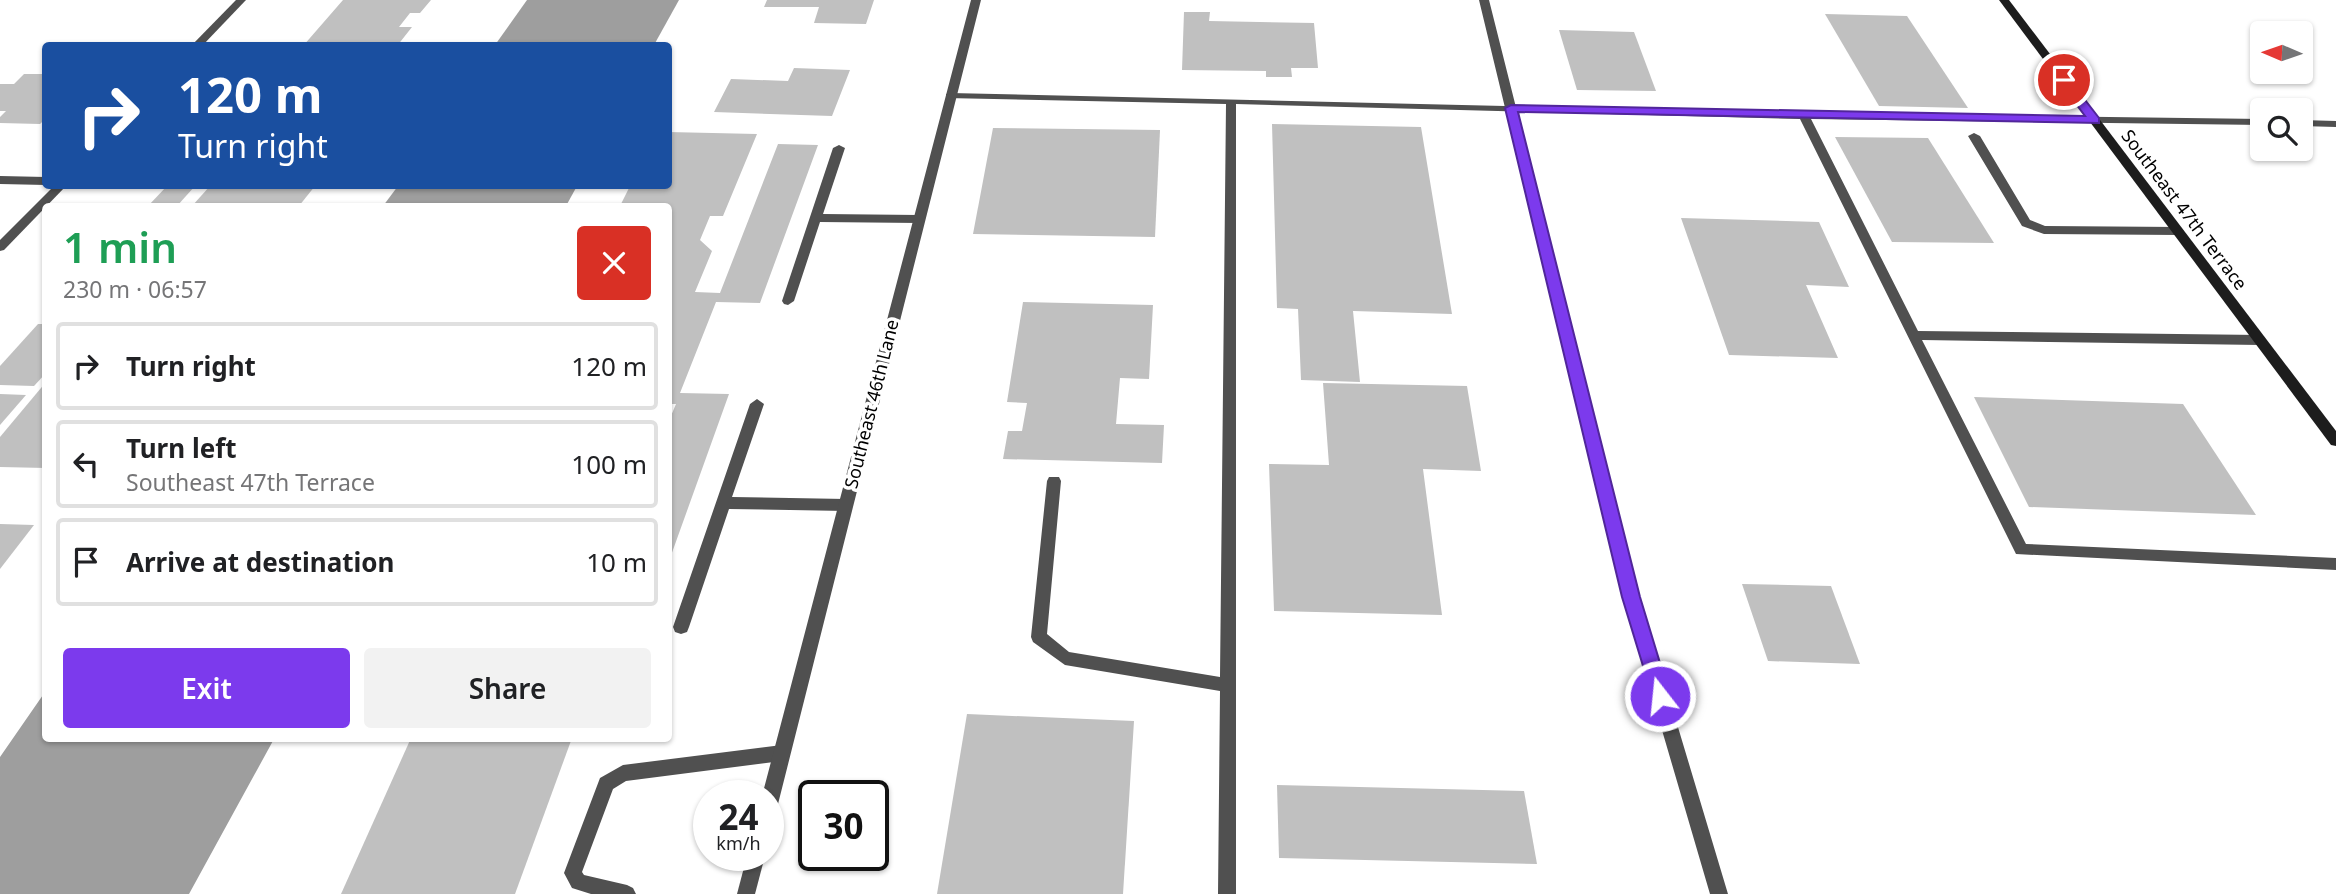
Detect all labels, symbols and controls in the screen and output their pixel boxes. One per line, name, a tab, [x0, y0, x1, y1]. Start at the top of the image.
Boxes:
north arrow	[2250, 21, 2314, 84]
map controls	[2250, 21, 2313, 161]
pin	[2034, 50, 2094, 110]
text: 120 m	[178, 61, 323, 127]
icon: arrive	[2045, 61, 2083, 99]
icon: right	[63, 70, 154, 161]
button: search	[2250, 98, 2313, 161]
text: Turn right	[178, 124, 328, 167]
street label: Southeast 47th Terrace	[2117, 124, 2253, 294]
text: 1 min	[63, 218, 177, 275]
button: close	[577, 226, 651, 300]
text: 230 m · 06:57	[63, 273, 207, 305]
street label: Southeast 46th Lane	[838, 317, 904, 491]
icon: right	[67, 347, 105, 385]
text: Turn right	[126, 348, 256, 384]
text: 120 m	[571, 348, 647, 384]
text: Turn left	[126, 430, 237, 466]
icon: left	[67, 445, 105, 483]
text: 100 m	[571, 446, 647, 482]
text: Southeast 47th Terrace	[126, 466, 375, 498]
icon: arrive	[67, 543, 105, 581]
text: Arrive at destination	[126, 544, 395, 580]
text: 10 m	[586, 544, 647, 580]
button: Exit	[63, 648, 350, 728]
button: Share	[364, 648, 651, 728]
position arrow	[1623, 659, 1697, 733]
speed limit sign: 30	[798, 780, 889, 871]
text: 24	[718, 793, 759, 840]
text: km/h	[716, 831, 761, 855]

